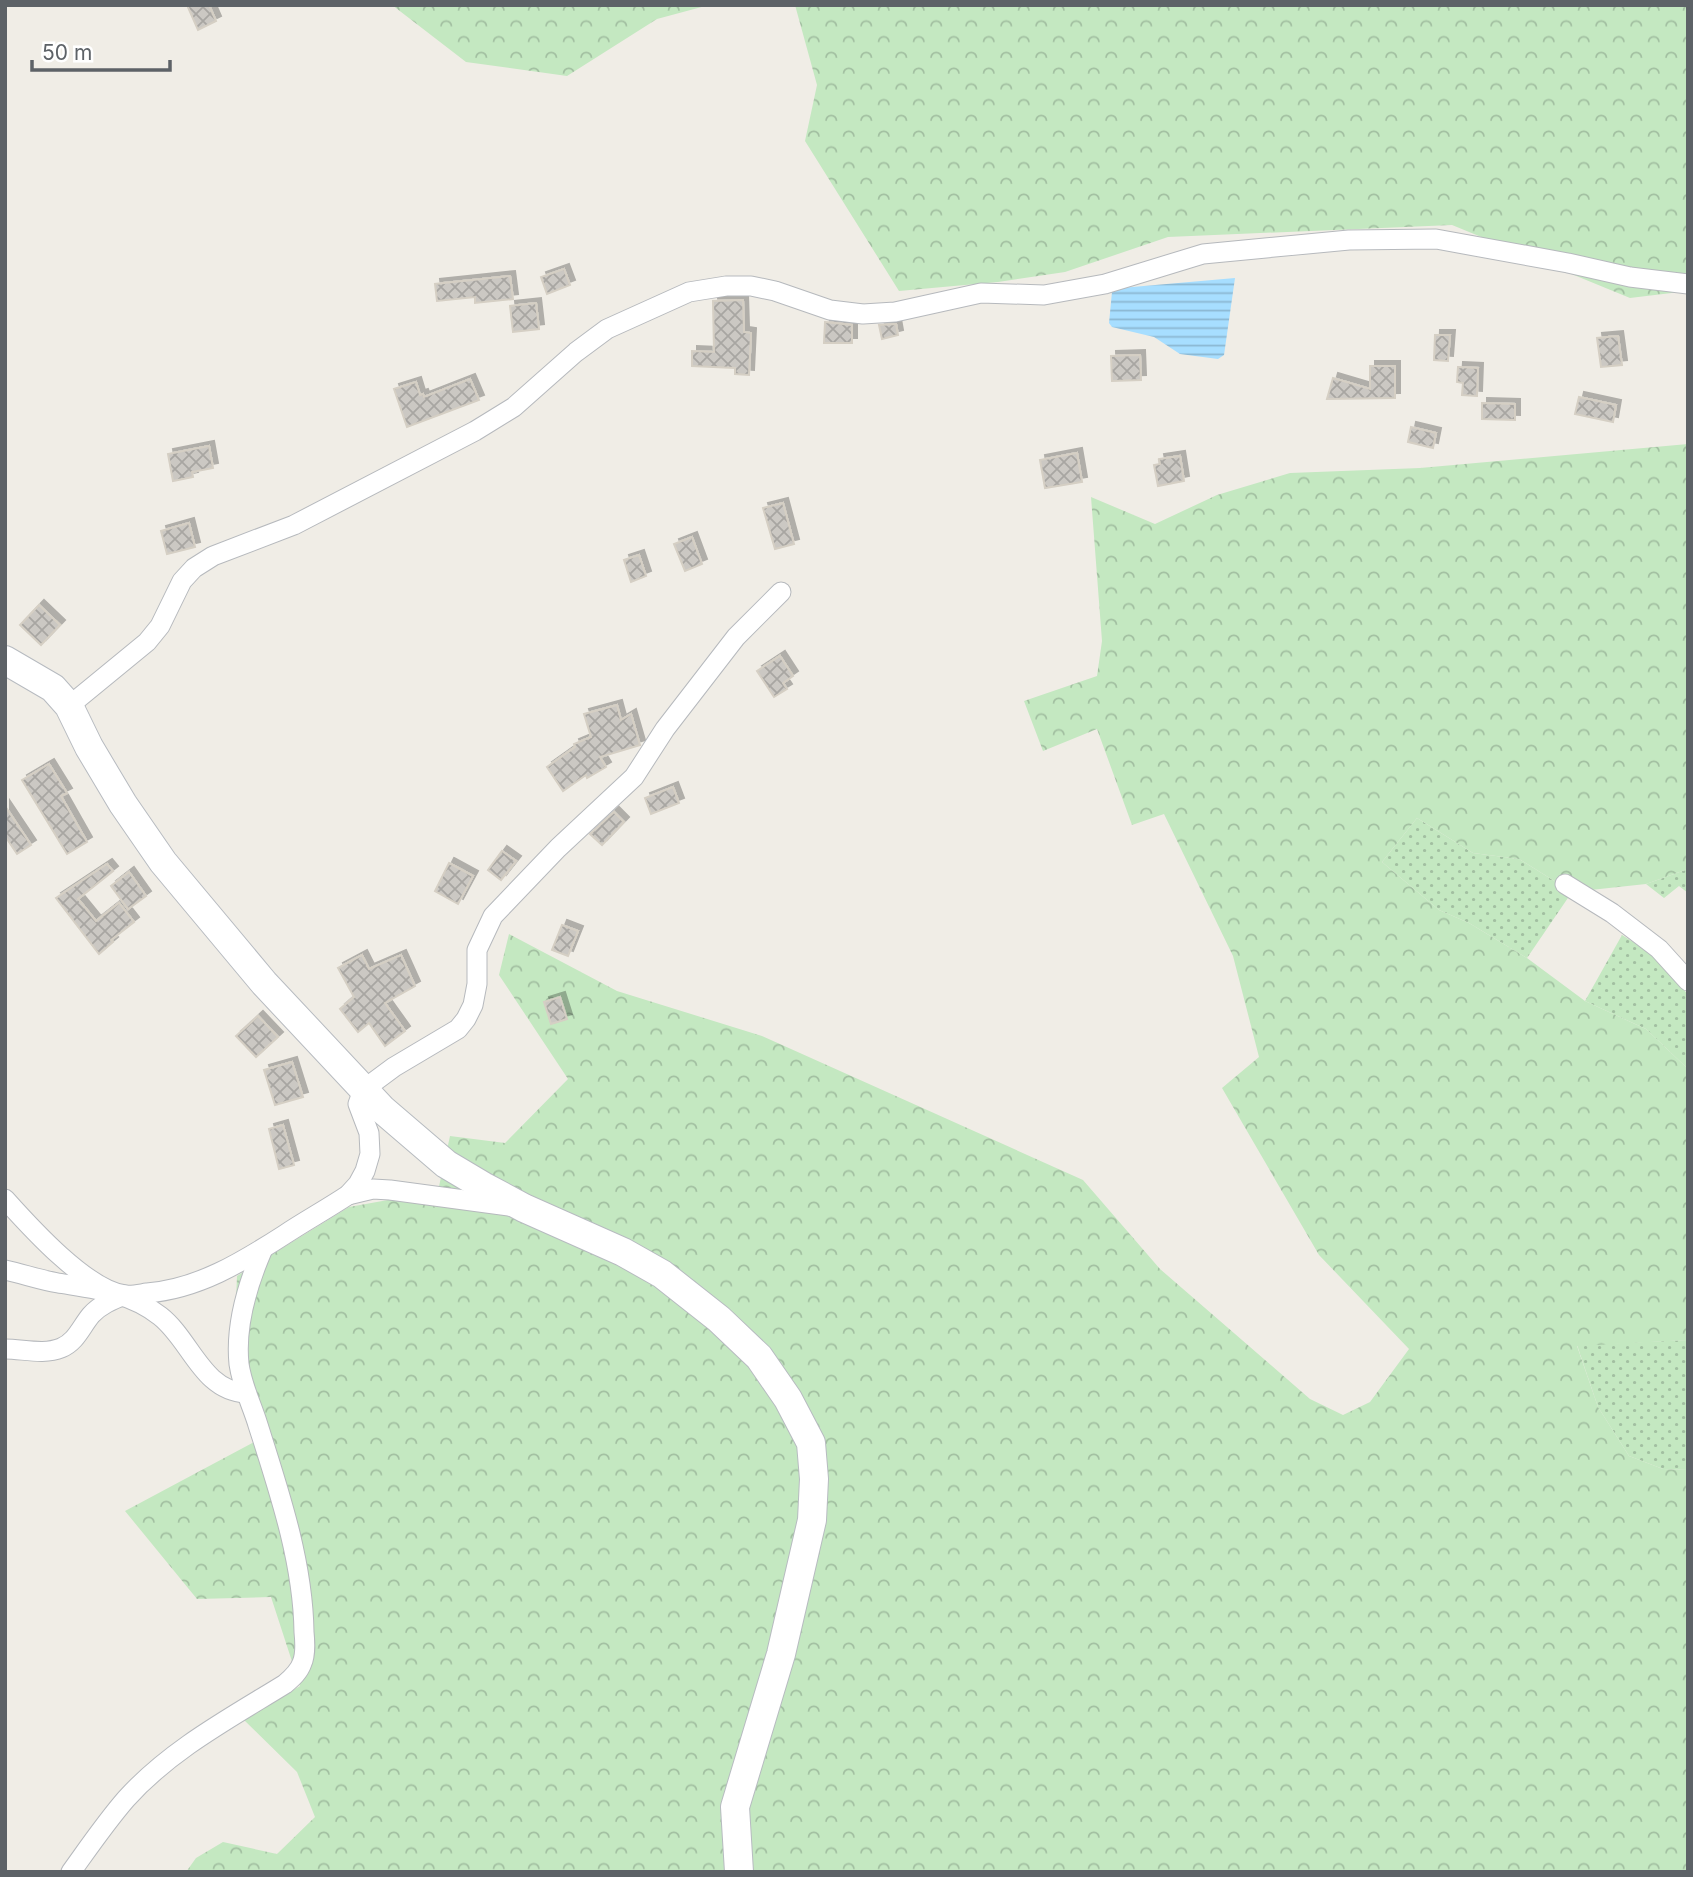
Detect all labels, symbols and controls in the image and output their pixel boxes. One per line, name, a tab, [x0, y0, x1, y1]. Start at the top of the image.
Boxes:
scale bar	[32, 28, 170, 72]
text: 50 m	[42, 40, 92, 65]

